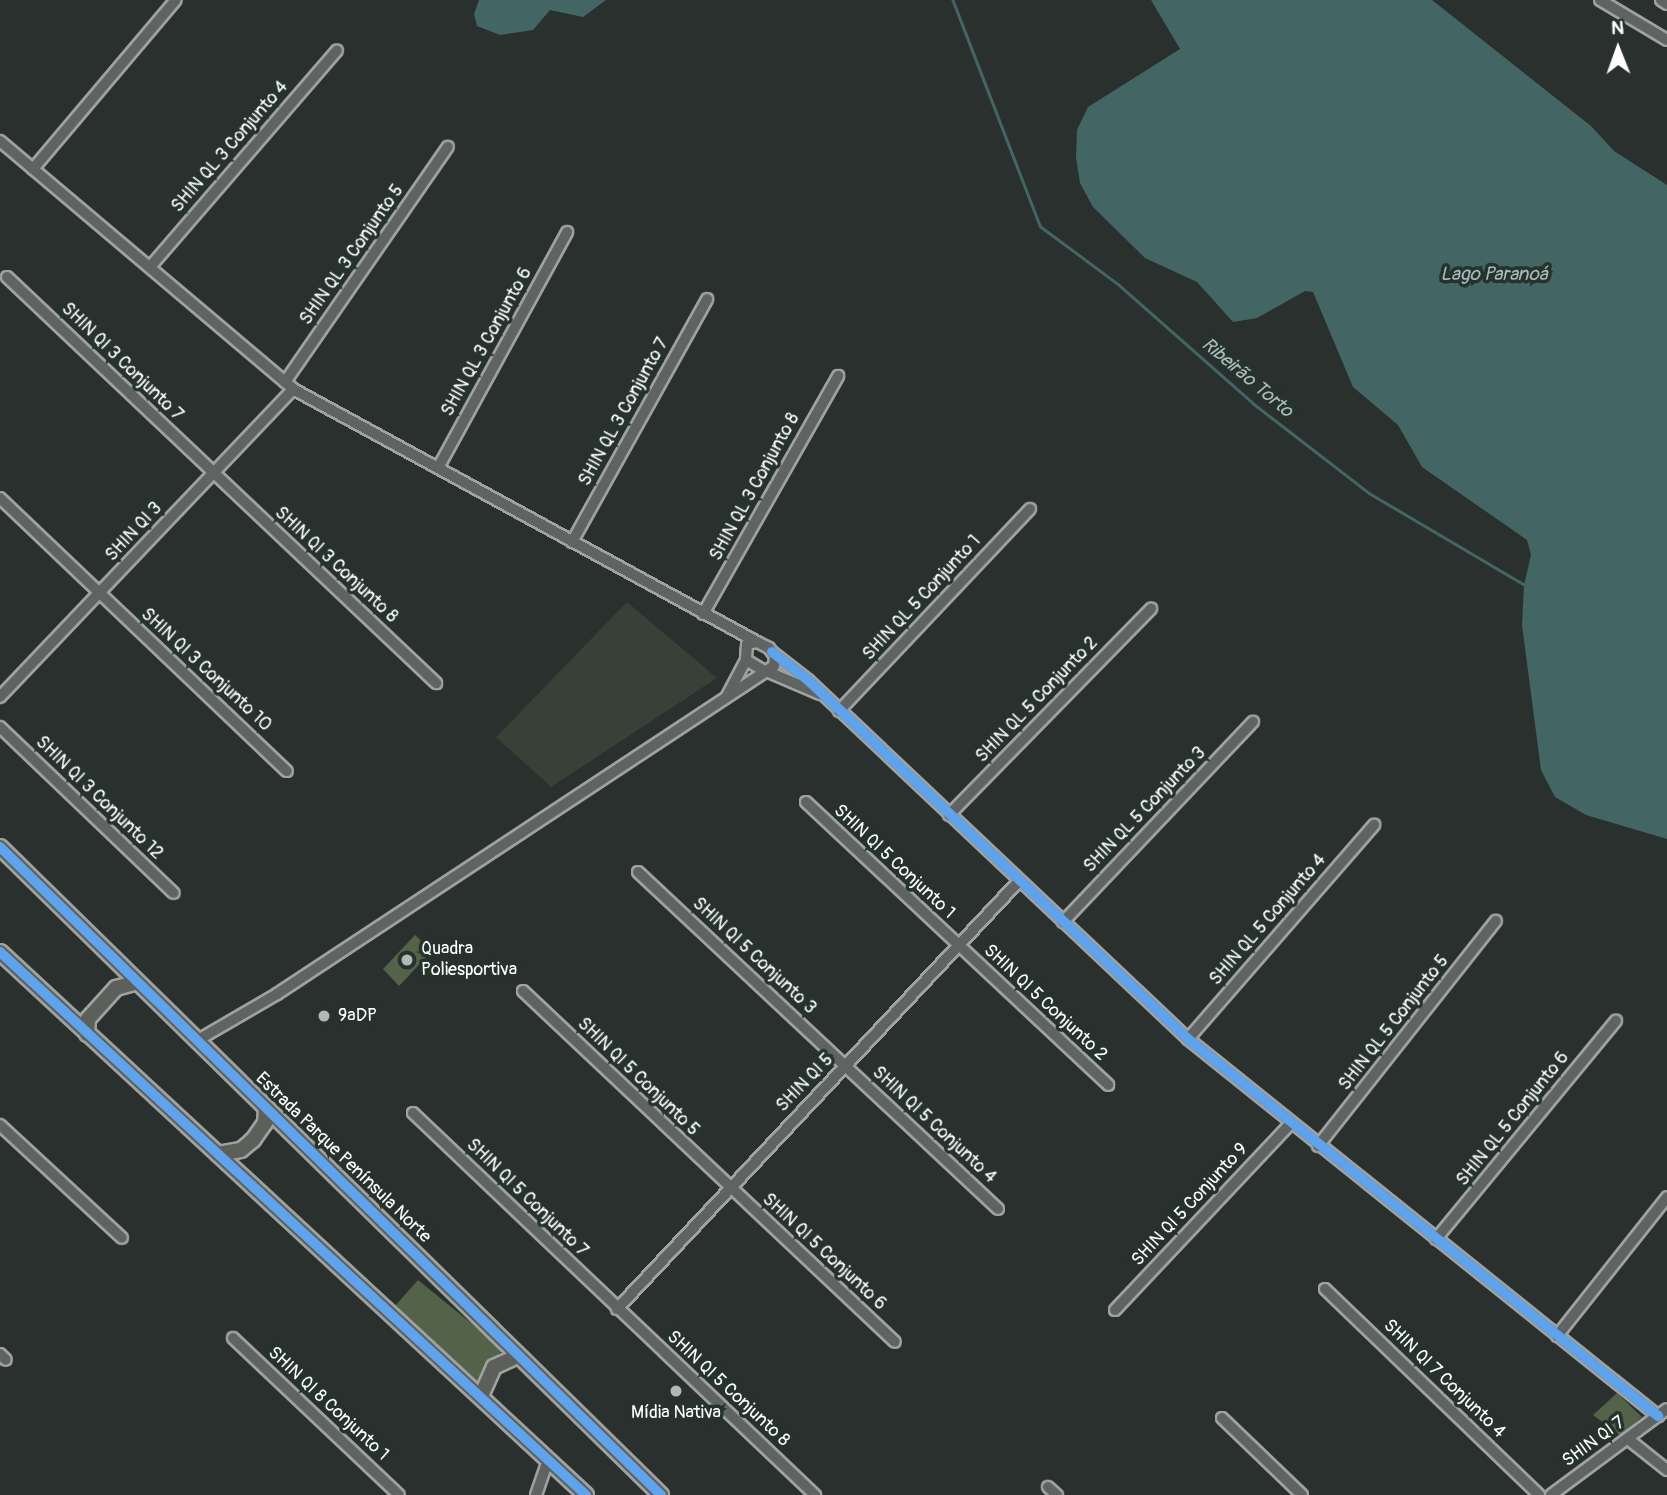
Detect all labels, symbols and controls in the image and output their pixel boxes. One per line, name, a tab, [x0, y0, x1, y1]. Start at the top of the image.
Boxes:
north arrow	[1583, 14, 1653, 84]
text: N	[1611, 16, 1624, 40]
street label: SHIN QL 3 Conjunto 4	[167, 77, 293, 217]
street label: SHIN QL 3 Conjunto 5	[295, 181, 409, 329]
street label: SHIN QL 3 Conjunto 6	[437, 264, 537, 420]
water label: Lago Paranoá	[1440, 264, 1548, 286]
street label: SHIN QI 3 Conjunto 7	[57, 298, 187, 426]
water label: Ribeirão Torto	[1197, 333, 1297, 423]
street label: SHIN QL 3 Conjunto 7	[574, 334, 674, 490]
street label: SHIN QL 3 Conjunto 8	[705, 409, 805, 565]
street label: SHIN QI 3	[101, 498, 167, 566]
street label: SHIN QI 3 Conjunto 8	[270, 502, 402, 628]
street label: SHIN QL 5 Conjunto 1	[858, 531, 986, 665]
street label: SHIN QI 3 Conjunto 10	[136, 604, 276, 736]
street label: SHIN QL 5 Conjunto 2	[971, 633, 1103, 767]
street label: SHIN QI 3 Conjunto 12	[31, 732, 167, 864]
street label: SHIN QL 5 Conjunto 3	[1079, 743, 1211, 877]
street label: SHIN QI 5 Conjunto 1	[829, 800, 959, 924]
street label: SHIN QL 5 Conjunto 4	[1205, 850, 1331, 990]
street label: SHIN QI 5 Conjunto 3	[688, 893, 820, 1019]
place label: Quadra Poliesportiva	[421, 939, 517, 982]
street label: SHIN QI 5 Conjunto 2	[979, 940, 1111, 1066]
street label: SHIN QL 5 Conjunto 5	[1334, 951, 1454, 1095]
marker: Quadra Poliesportiva	[399, 952, 415, 968]
place label: 9ªDP	[338, 1005, 377, 1027]
marker: 9ªDP	[316, 1008, 332, 1024]
street label: SHIN QI 5 Conjunto 5	[573, 1013, 703, 1141]
street label: SHIN QL 5 Conjunto 6	[1452, 1047, 1574, 1191]
street label: SHIN QI 5	[772, 1049, 838, 1117]
street label: SHIN QI 5 Conjunto 4	[868, 1062, 1000, 1188]
street label: Estrada Parque Península Norte	[251, 1068, 435, 1248]
street label: SHIN QI 5 Conjunto 7	[462, 1134, 592, 1262]
street label: SHIN QI 5 Conjunto 9	[1127, 1139, 1253, 1271]
street label: SHIN QI 5 Conjunto 6	[758, 1189, 890, 1315]
street label: SHIN QI 7 Conjunto 4	[1378, 1315, 1510, 1443]
street label: SHIN QI 5 Conjunto 8	[662, 1326, 794, 1452]
street label: SHIN QI 8 Conjunto 1	[263, 1342, 393, 1466]
marker: Mídia Nativa	[668, 1383, 684, 1399]
place label: Mídia Nativa	[631, 1402, 721, 1424]
street label: SHIN QI 7	[1558, 1412, 1630, 1472]

